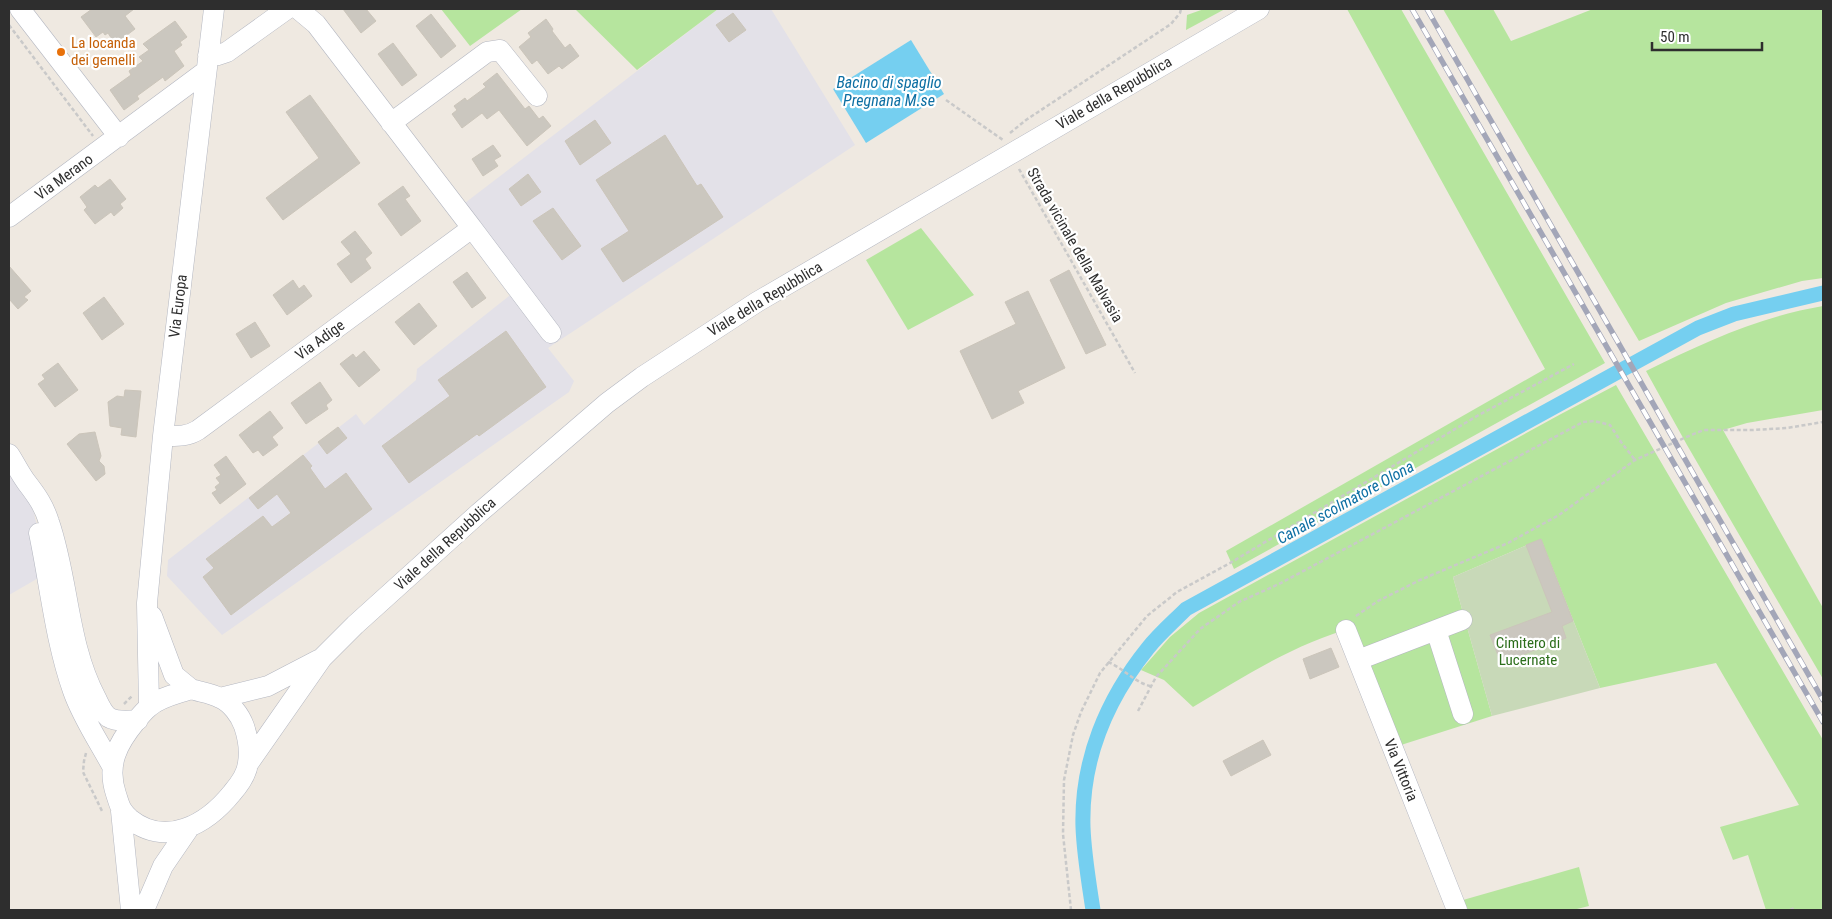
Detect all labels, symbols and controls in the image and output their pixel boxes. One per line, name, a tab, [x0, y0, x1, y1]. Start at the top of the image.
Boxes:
scale bar	[1652, 20, 1762, 52]
text: 50 m	[1660, 28, 1690, 46]
place label: La locanda dei gemelli	[71, 34, 136, 69]
marker: La locanda dei gemelli	[55, 46, 67, 58]
street label: Viale della Repubblica	[1053, 53, 1175, 133]
water label: Bacino di spaglio Pregnana M.se	[836, 73, 942, 110]
street label: Via Merano	[32, 150, 96, 204]
street label: Strada vicinale della Malvasia	[1023, 165, 1127, 325]
street label: Viale della Repubblica	[704, 258, 826, 340]
street label: Via Europa	[165, 273, 191, 339]
street label: Via Adige	[292, 316, 348, 364]
water label: Canale scolmatore Olona	[1273, 457, 1417, 548]
street label: Viale della Repubblica	[391, 494, 499, 594]
park label: Cimitero di Lucernate	[1496, 634, 1560, 669]
street label: Via Vittoria	[1380, 736, 1422, 804]

